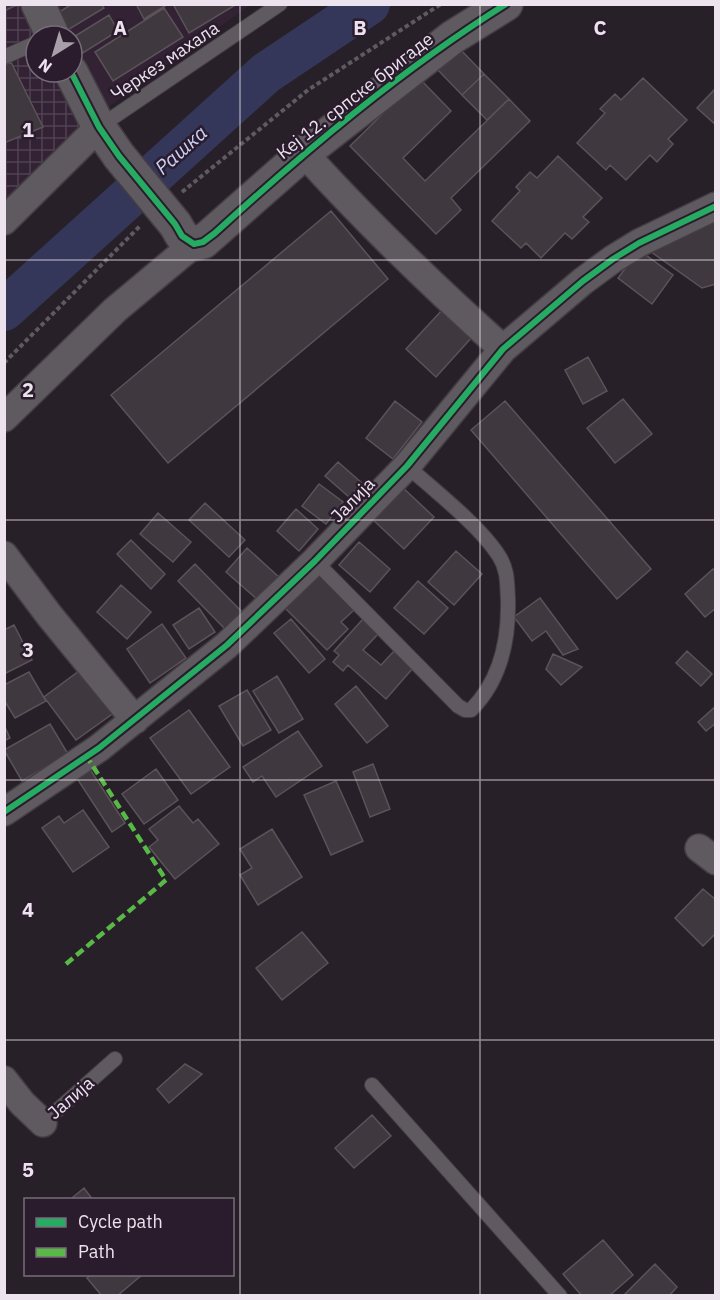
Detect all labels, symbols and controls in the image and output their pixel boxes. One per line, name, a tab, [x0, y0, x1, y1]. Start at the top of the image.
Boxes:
text: A	[113, 14, 127, 41]
text: B	[353, 14, 367, 41]
text: C	[593, 14, 607, 41]
street label: Черкез махала	[106, 16, 224, 105]
north arrow	[24, 24, 84, 84]
street label: Кеј 12. српске бригаде	[272, 27, 438, 164]
text: N	[34, 55, 56, 77]
text: 1	[22, 116, 34, 143]
water label: Рашка	[149, 119, 213, 180]
text: 2	[22, 376, 34, 403]
street label: Јалија	[326, 472, 380, 527]
text: 3	[22, 636, 34, 663]
text: 4	[22, 896, 34, 923]
street label: Јалија	[43, 1071, 99, 1124]
text: 5	[22, 1156, 34, 1183]
legend	[24, 1198, 234, 1276]
text: Cycle path	[78, 1210, 163, 1233]
text: Path	[78, 1240, 115, 1263]

